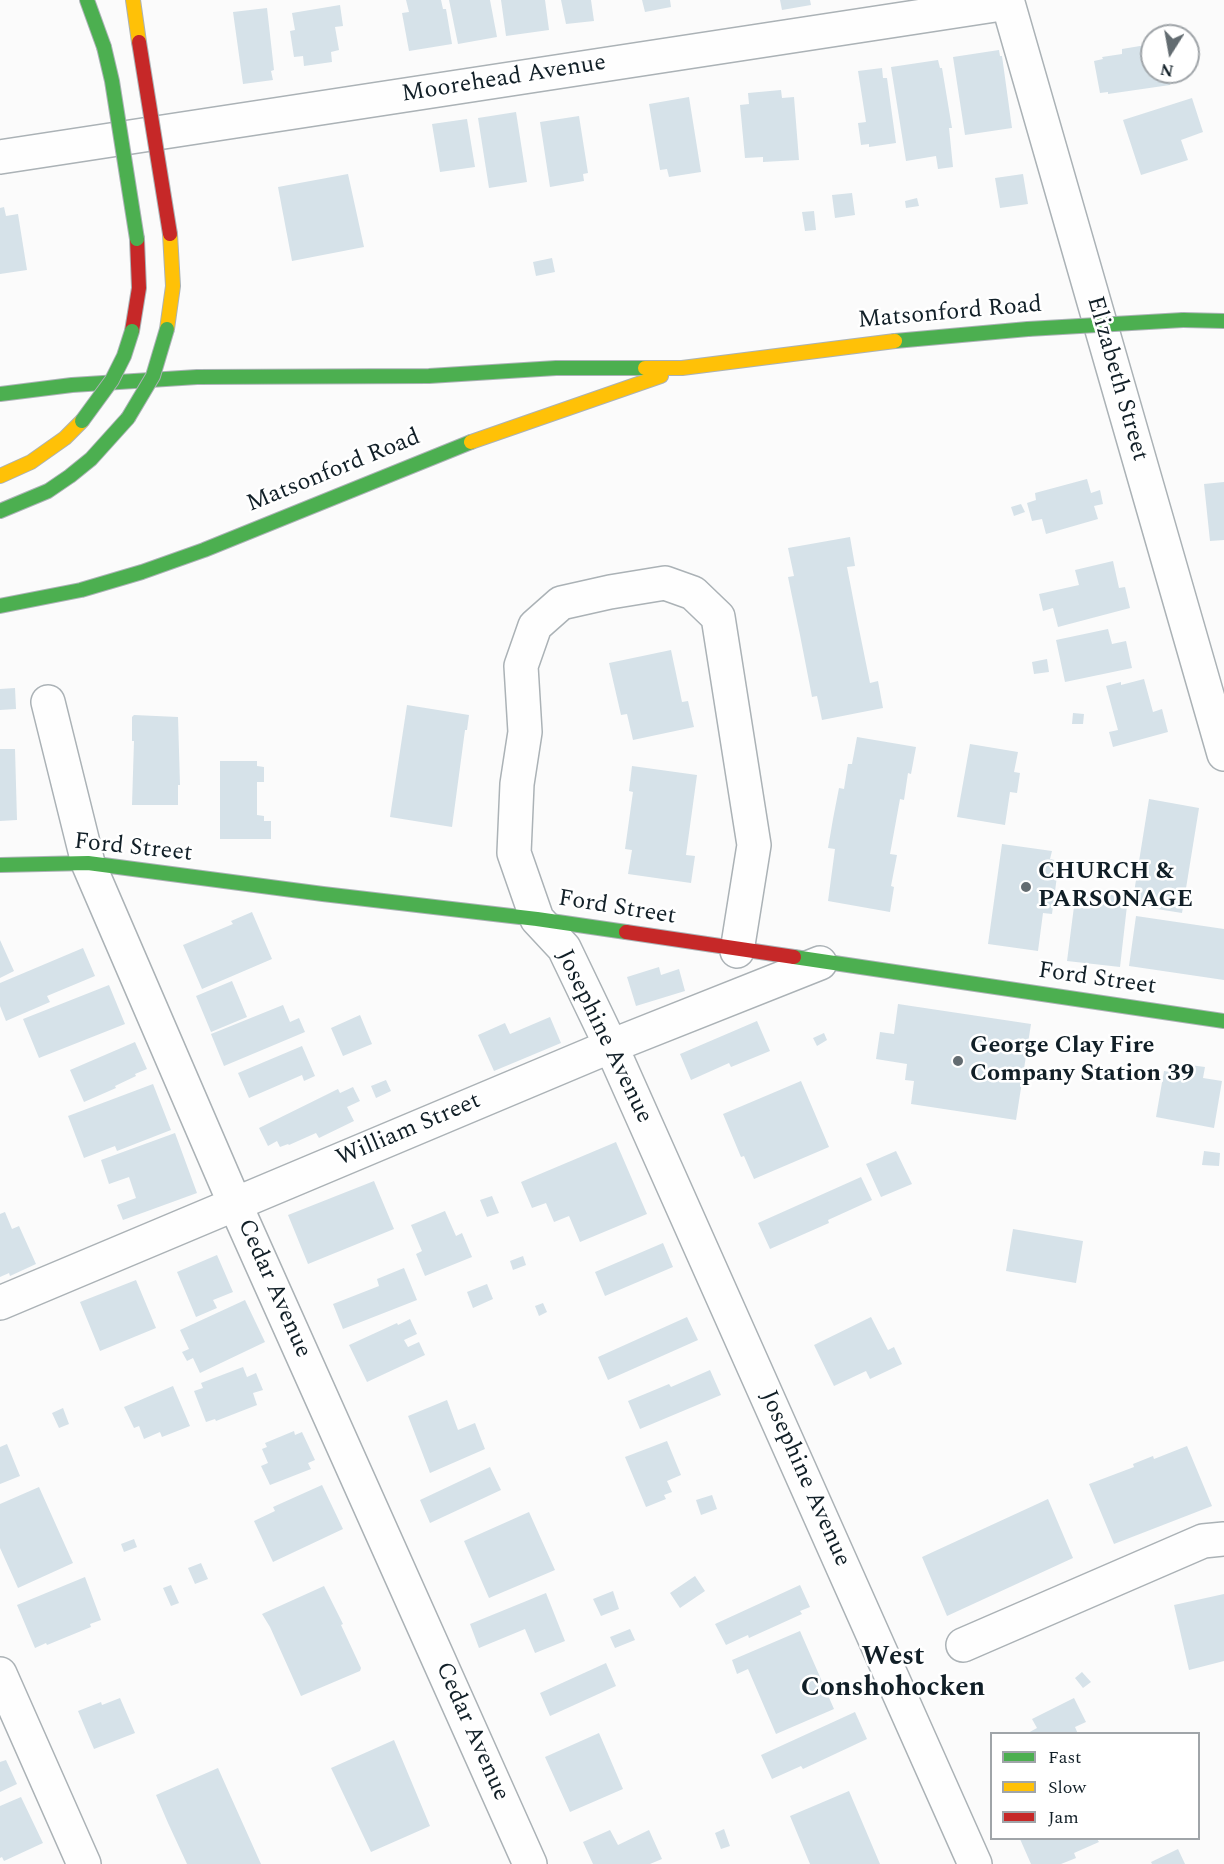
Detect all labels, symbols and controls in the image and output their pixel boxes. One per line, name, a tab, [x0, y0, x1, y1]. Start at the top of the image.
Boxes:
north arrow	[1140, 24, 1200, 84]
street label: Moorehead Avenue	[400, 50, 608, 110]
text: N	[1158, 57, 1176, 83]
street label: Matsonford Road	[857, 292, 1043, 336]
street label: Elizabeth Street	[1079, 293, 1153, 465]
street label: Matsonford Road	[243, 424, 425, 520]
street label: Ford Street	[72, 828, 194, 870]
place label: CHURCH & PARSONAGE	[1038, 859, 1193, 915]
marker: CHURCH & PARSONAGE	[1019, 880, 1033, 894]
street label: Ford Street	[556, 885, 678, 933]
street label: Josephine Avenue	[548, 945, 658, 1129]
street label: Ford Street	[1036, 957, 1158, 1003]
place label: George Clay Fire Company Station 39	[970, 1033, 1194, 1089]
marker: George Clay Fire Company Station 39	[951, 1054, 965, 1068]
street label: William Street	[333, 1088, 485, 1174]
street label: Cedar Avenue	[230, 1215, 316, 1363]
street label: Josephine Avenue	[752, 1387, 856, 1571]
district label: West Conshohocken	[801, 1643, 985, 1706]
street label: Cedar Avenue	[428, 1658, 514, 1806]
legend	[990, 1732, 1200, 1840]
text: Fast	[1048, 1744, 1081, 1771]
text: Slow	[1048, 1774, 1086, 1801]
text: Jam	[1048, 1804, 1079, 1831]

